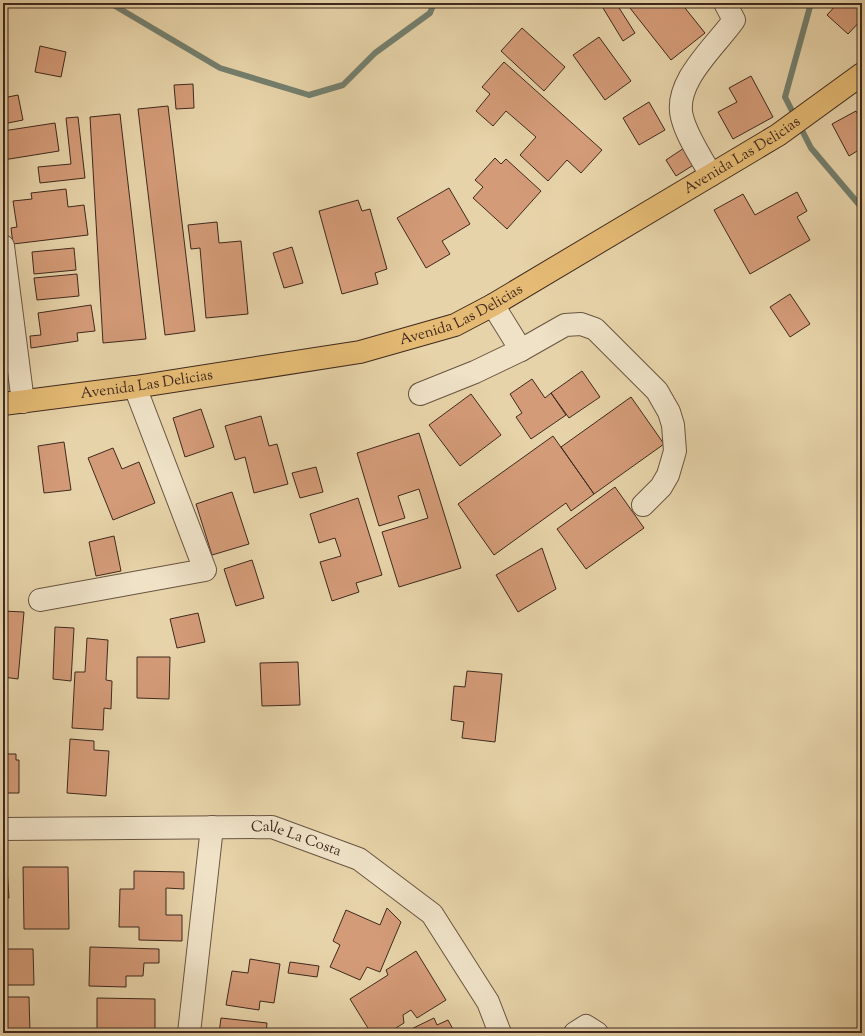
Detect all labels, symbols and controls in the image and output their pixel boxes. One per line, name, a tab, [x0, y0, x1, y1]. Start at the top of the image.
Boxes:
street label: Avenida Las Delicias	[680, 111, 805, 199]
street label: Avenida Las Delicias	[397, 279, 527, 351]
street label: Avenida Las Delicias	[79, 365, 214, 404]
street label: Calle La Costa	[251, 816, 344, 862]

